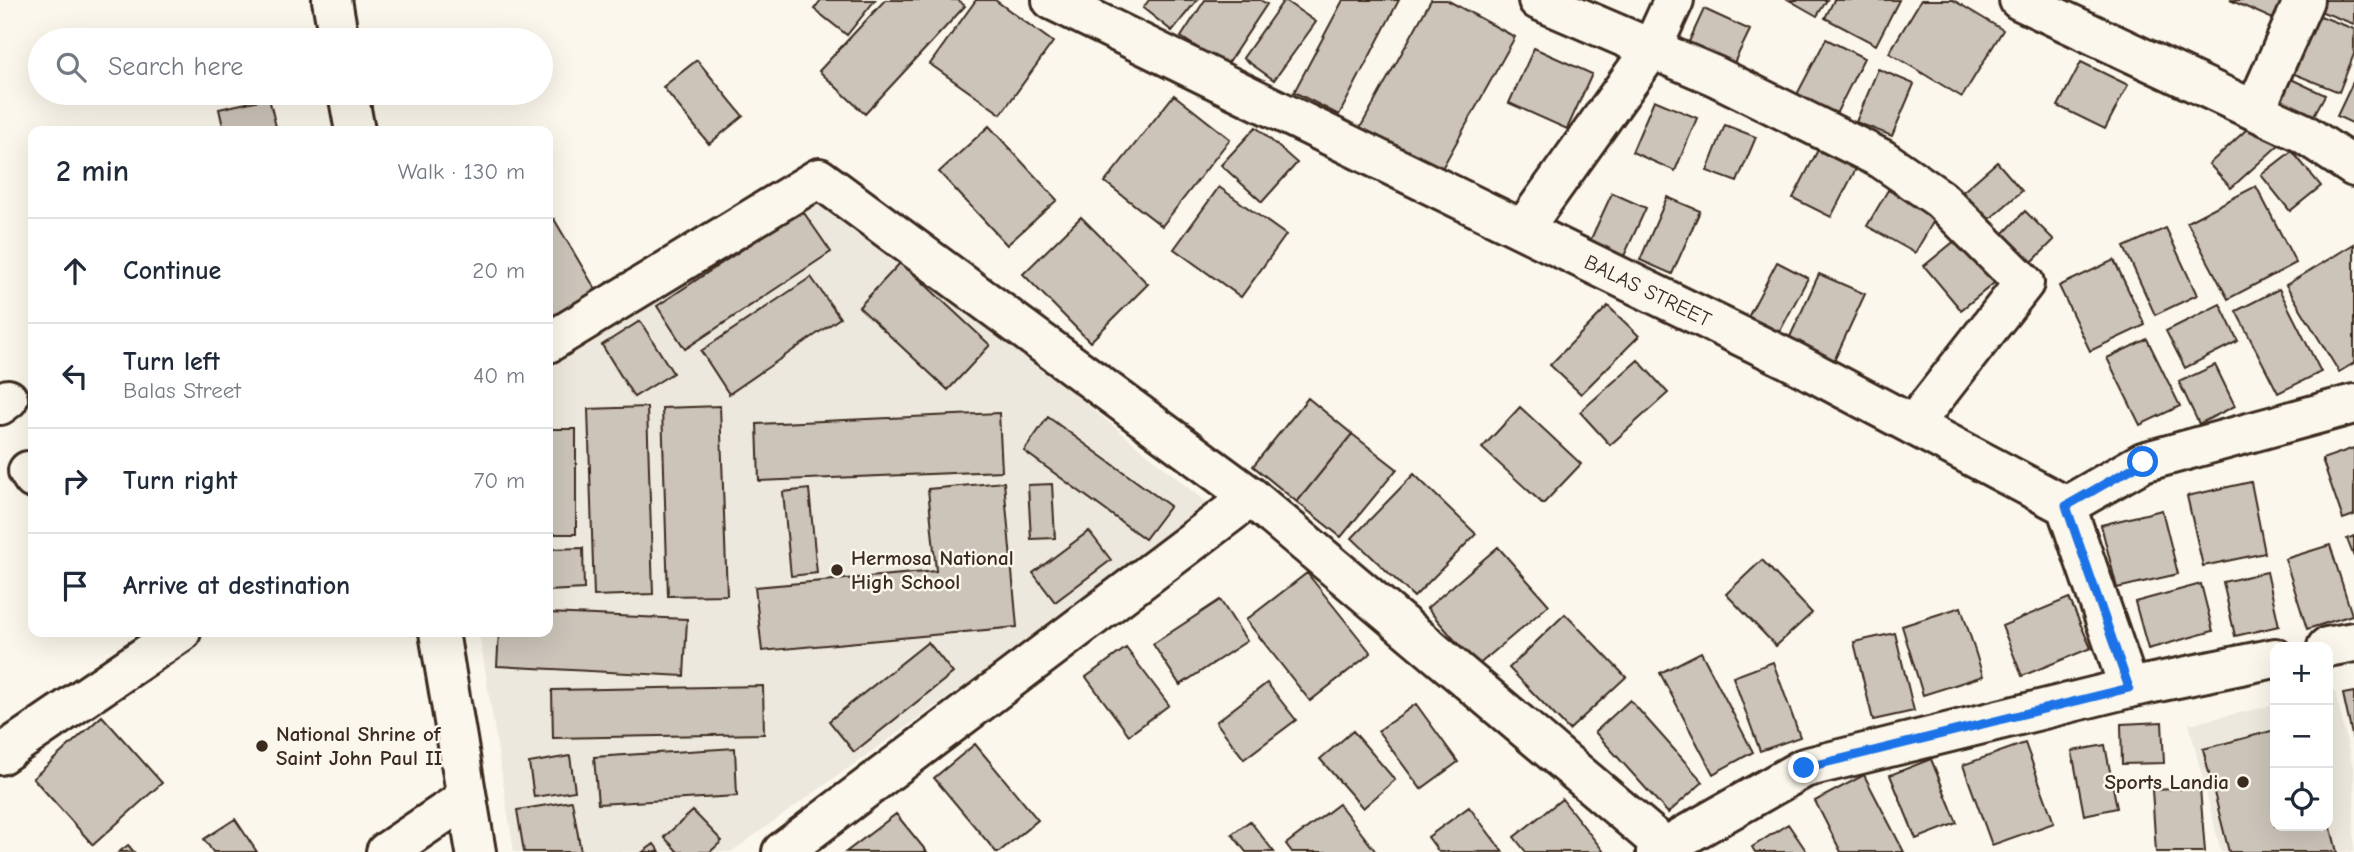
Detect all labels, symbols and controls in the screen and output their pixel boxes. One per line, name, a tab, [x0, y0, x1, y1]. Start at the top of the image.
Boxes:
search box	[28, 28, 553, 105]
icon: search	[52, 48, 90, 86]
text: Search here	[108, 52, 243, 82]
text: 2 min	[56, 154, 129, 189]
text: Walk · 130 m	[398, 158, 525, 185]
street label: BALAS STREET	[1581, 250, 1715, 332]
icon: ahead	[56, 252, 94, 290]
text: Continue	[123, 256, 221, 286]
text: 20 m	[472, 257, 525, 284]
text: Turn left	[123, 347, 220, 377]
icon: left	[56, 357, 94, 395]
text: 40 m	[473, 362, 525, 389]
text: Balas Street	[123, 377, 241, 404]
route start	[2127, 446, 2158, 477]
icon: right	[56, 462, 94, 500]
text: Turn right	[123, 466, 237, 496]
text: 70 m	[473, 467, 525, 494]
place label: Hermosa National High School	[851, 546, 1014, 594]
marker: Hermosa National High School	[829, 562, 845, 578]
icon: arrive	[56, 567, 94, 605]
text: Arrive at destination	[123, 571, 350, 601]
map controls	[2270, 642, 2333, 831]
button: +	[2270, 642, 2333, 705]
button: −	[2270, 705, 2333, 768]
place label: National Shrine of Saint John Paul II	[276, 722, 442, 770]
marker: National Shrine of Saint John Paul II	[254, 738, 270, 754]
route end	[1788, 752, 1819, 783]
button: locate	[2270, 768, 2333, 831]
place label: Sports Landia	[2104, 770, 2229, 794]
marker: Sports Landia	[2235, 774, 2251, 790]

